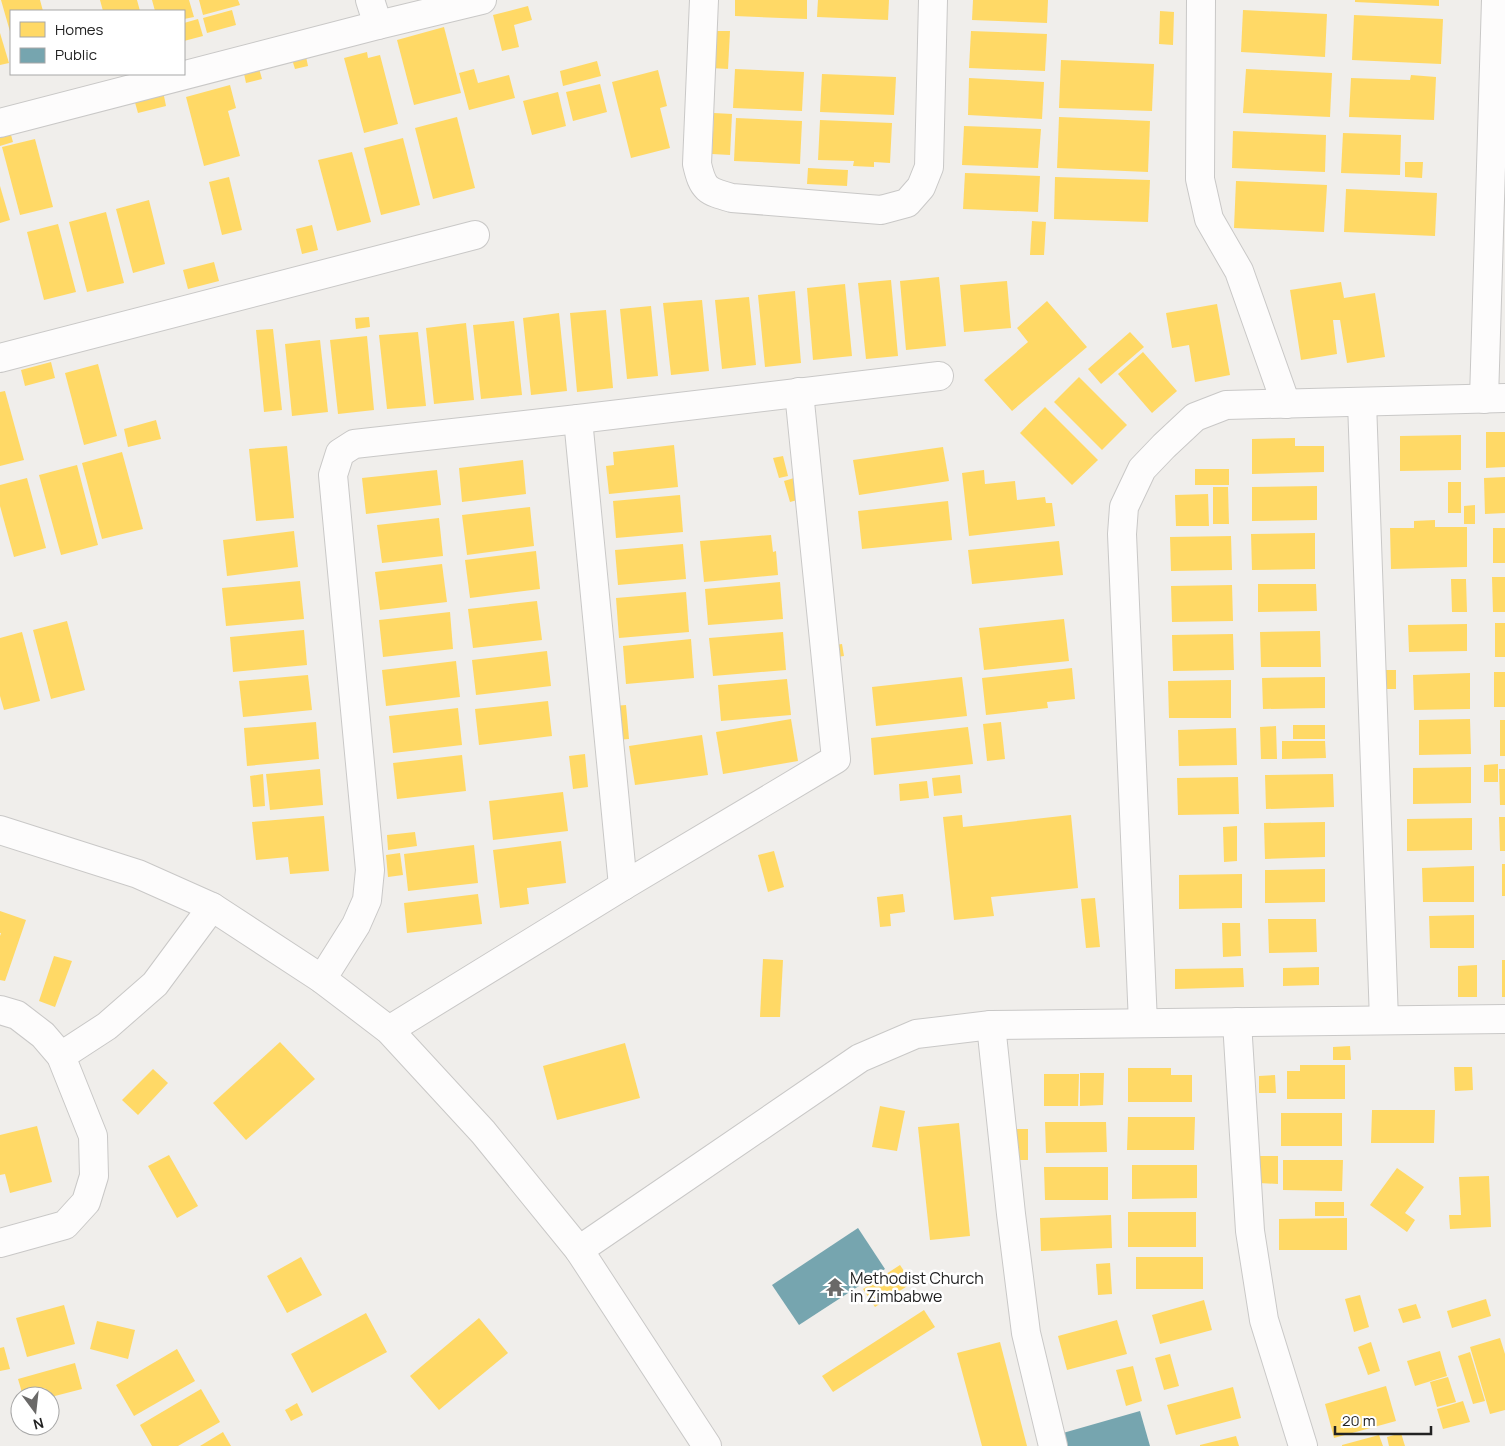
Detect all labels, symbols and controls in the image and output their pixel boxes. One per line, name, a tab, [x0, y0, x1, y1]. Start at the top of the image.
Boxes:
legend	[10, 10, 185, 75]
text: Homes	[55, 19, 104, 40]
text: Public	[55, 44, 97, 65]
place label: Methodist Church in Zimbabwe	[850, 1267, 984, 1307]
temple icon: Methodist Church in Zimbabwe	[824, 1276, 846, 1298]
north arrow	[10, 1386, 60, 1436]
scale bar	[1335, 1404, 1431, 1436]
text: 20 m	[1342, 1410, 1375, 1431]
text: N	[31, 1414, 46, 1435]

